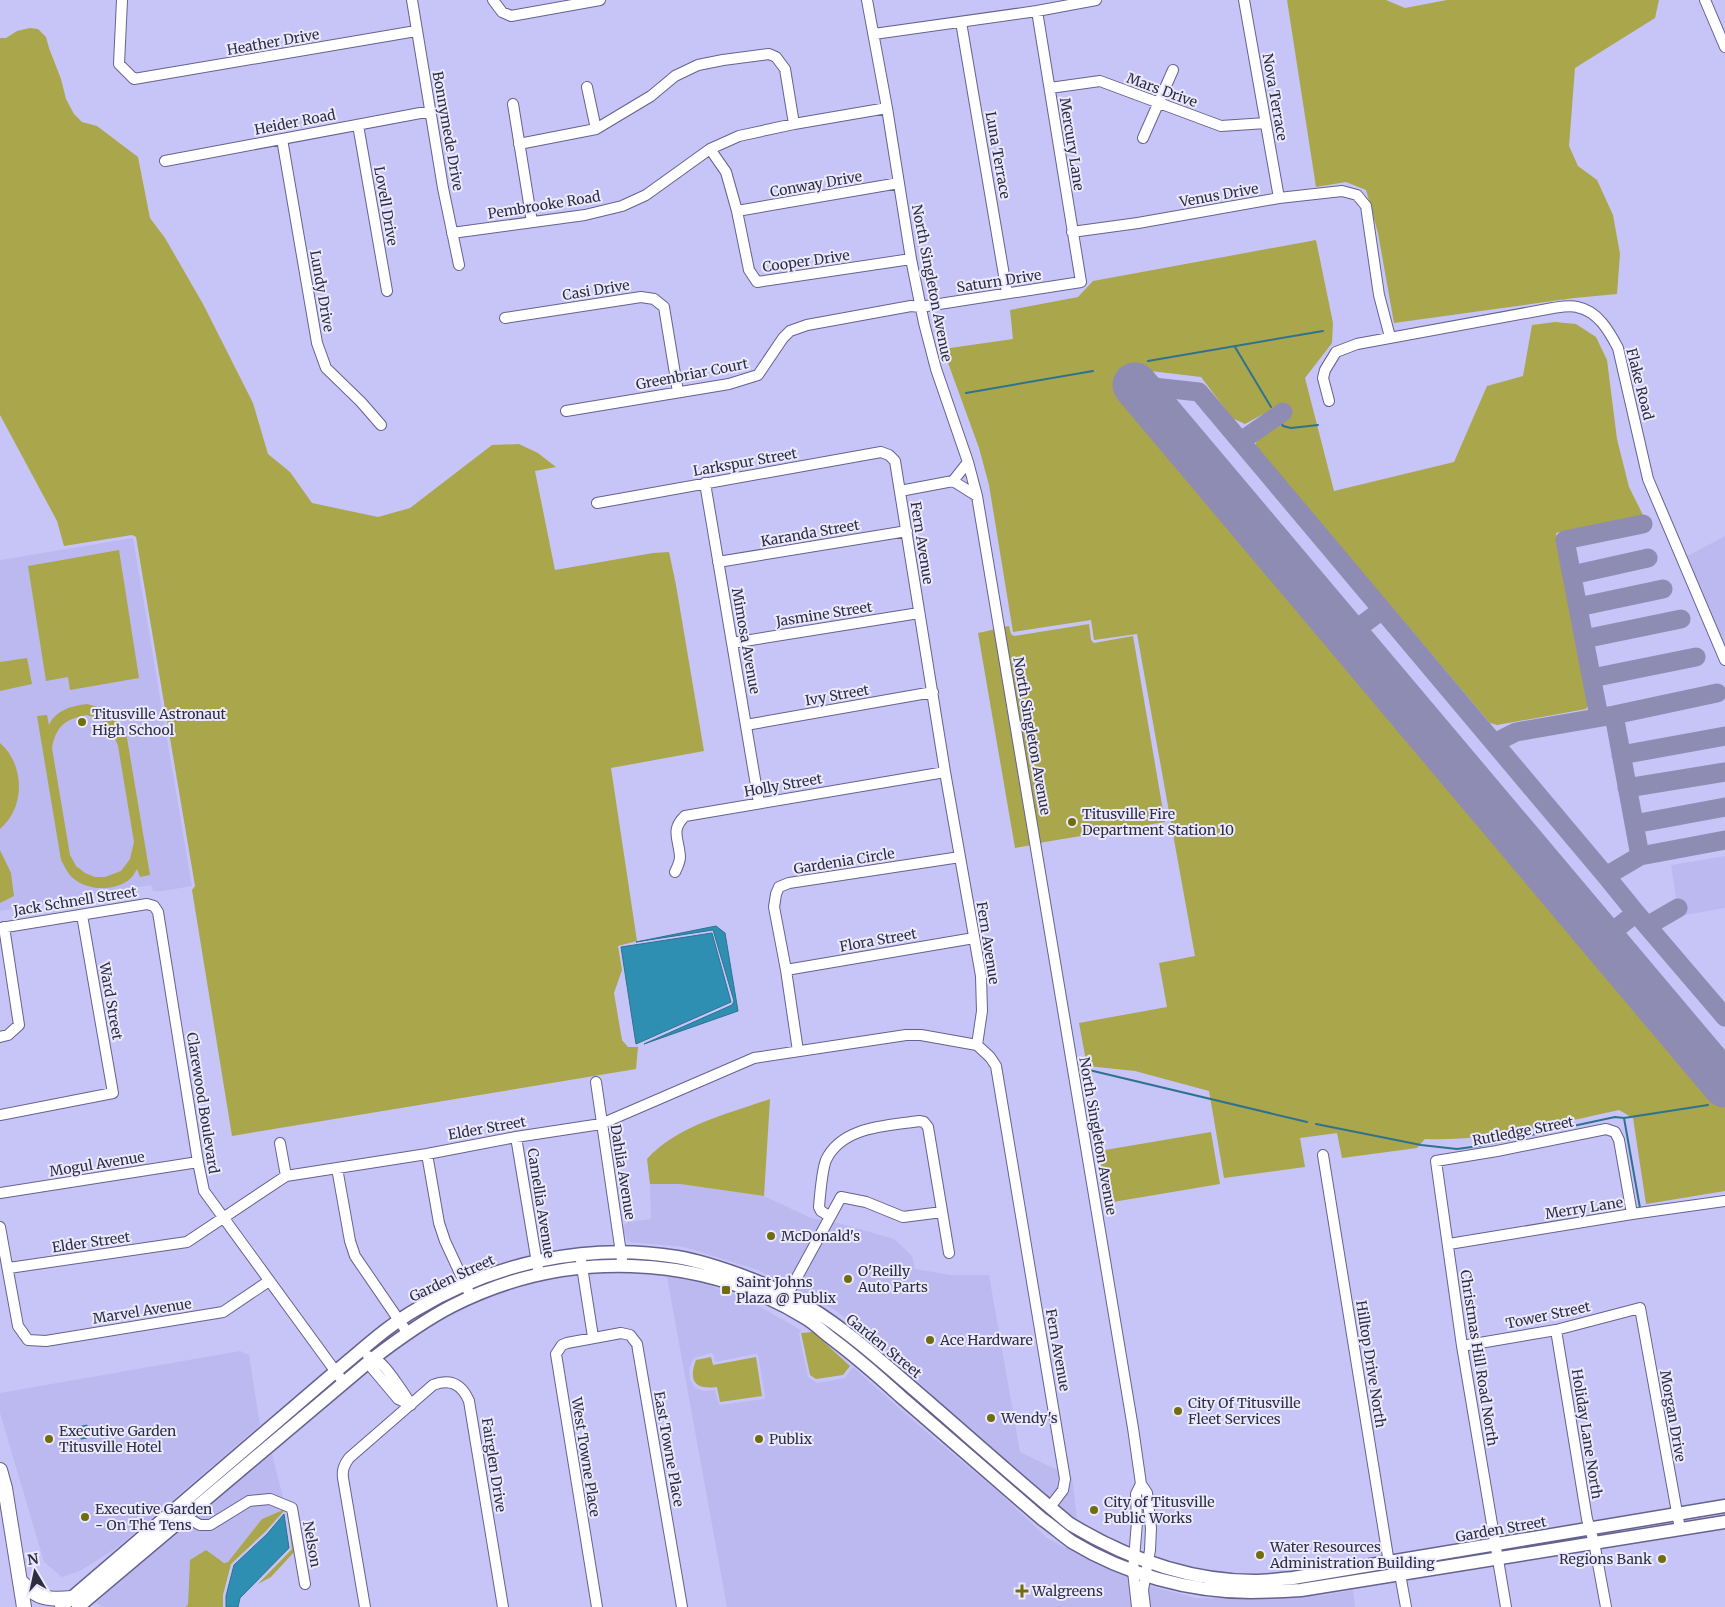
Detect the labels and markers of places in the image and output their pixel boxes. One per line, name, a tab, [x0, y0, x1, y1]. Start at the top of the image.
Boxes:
place label: Titusville Astronaut High School	[92, 705, 227, 739]
marker: Titusville Astronaut High School	[76, 716, 88, 728]
place label: Titusville Fire Department Station 10	[1082, 805, 1234, 839]
marker: Titusville Fire Department Station 10	[1066, 816, 1078, 828]
place label: McDonald's	[781, 1227, 860, 1245]
marker: McDonald's	[765, 1230, 777, 1242]
place label: O'Reilly Auto Parts	[857, 1262, 928, 1296]
place label: Saint Johns Plaza @ Publix	[736, 1273, 837, 1307]
marker: O'Reilly Auto Parts	[842, 1273, 854, 1285]
marker: Saint Johns Plaza @ Publix	[720, 1284, 732, 1296]
place label: Ace Hardware	[939, 1331, 1033, 1349]
marker: Ace Hardware	[924, 1334, 936, 1346]
place label: City Of Titusville Fleet Services	[1188, 1394, 1301, 1428]
marker: City Of Titusville Fleet Services	[1172, 1405, 1184, 1417]
place label: Wendy's	[1000, 1409, 1058, 1427]
marker: Wendy's	[985, 1412, 997, 1424]
place label: Executive Garden Titusville Hotel	[59, 1422, 176, 1456]
place label: Publix	[769, 1430, 813, 1448]
marker: Executive Garden Titusville Hotel	[43, 1433, 55, 1445]
marker: Publix	[753, 1433, 765, 1445]
place label: City of Titusville Public Works	[1104, 1493, 1215, 1527]
place label: Executive Garden - On The Tens	[95, 1500, 212, 1534]
marker: City of Titusville Public Works	[1088, 1504, 1100, 1516]
marker: Executive Garden - On The Tens	[79, 1511, 91, 1523]
place label: Water Resources Administration Building	[1269, 1538, 1435, 1572]
marker: Water Resources Administration Building	[1254, 1549, 1266, 1561]
place label: Regions Bank	[1559, 1550, 1652, 1568]
marker: Regions Bank	[1656, 1553, 1668, 1565]
place label: Walgreens	[1031, 1582, 1103, 1600]
marker: Walgreens	[1016, 1585, 1028, 1597]

